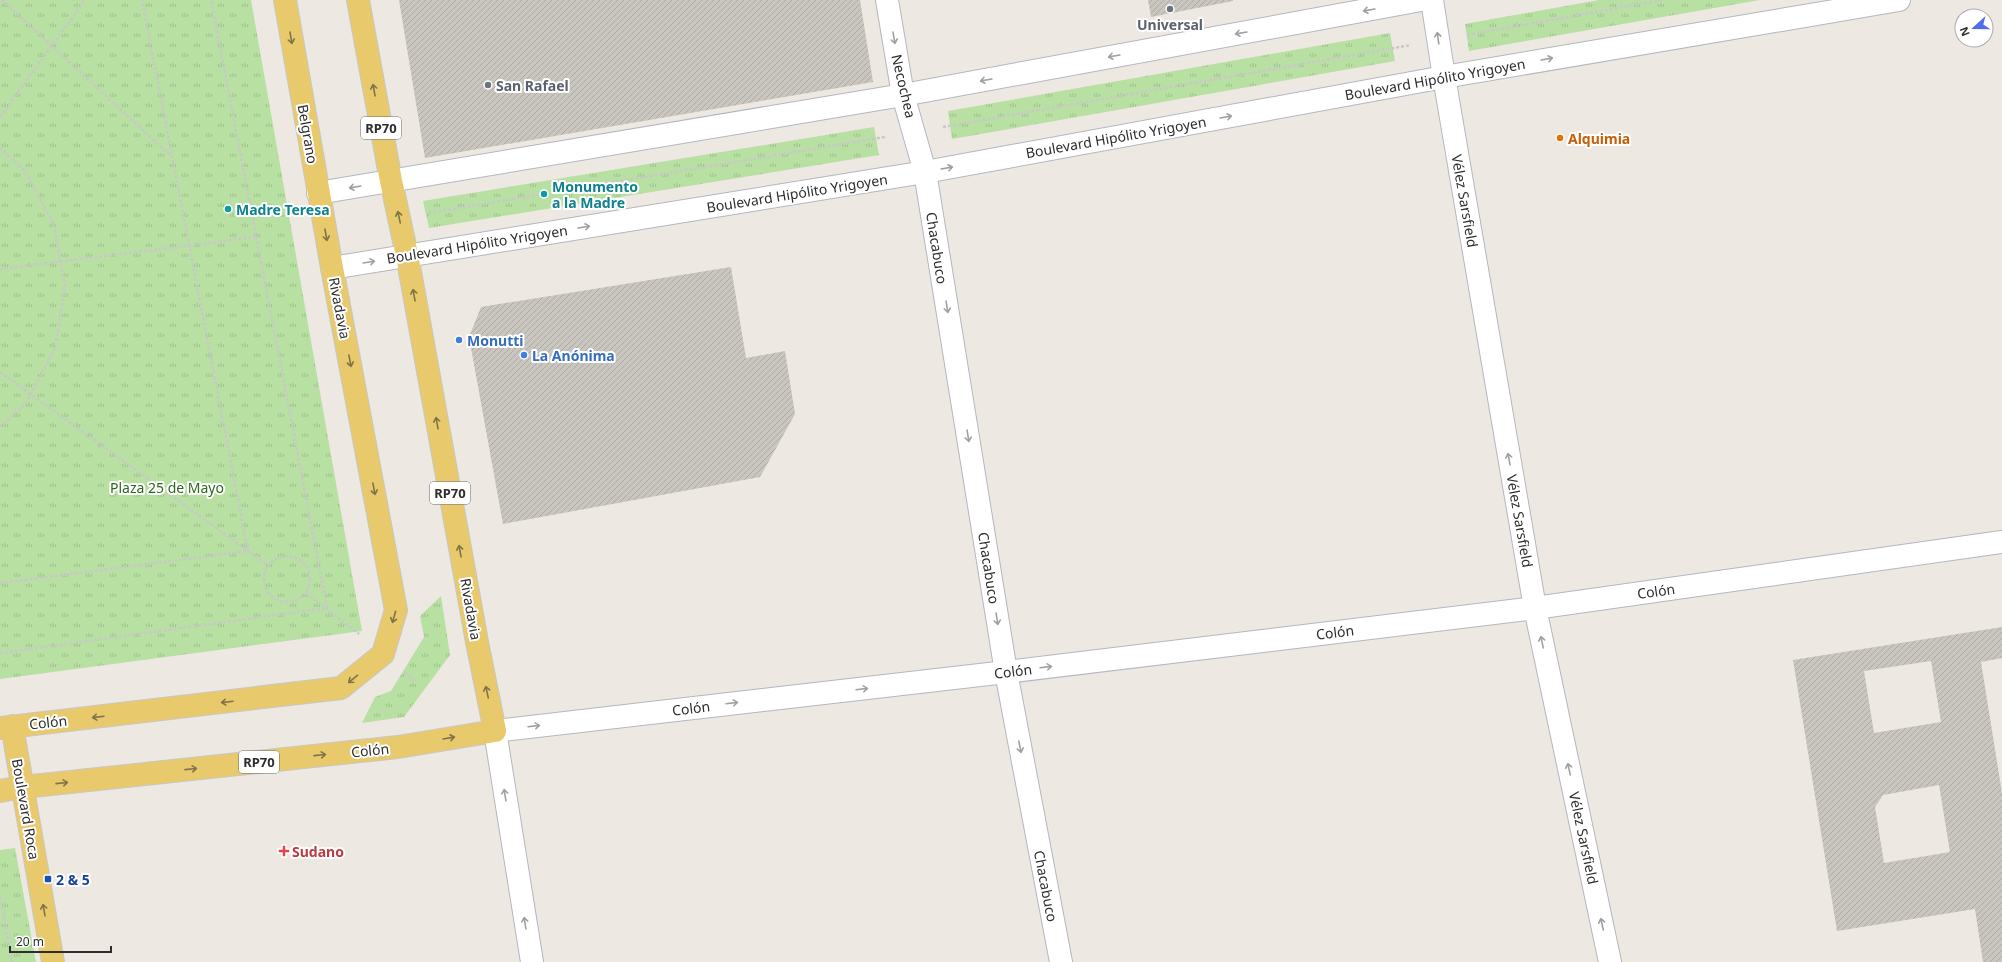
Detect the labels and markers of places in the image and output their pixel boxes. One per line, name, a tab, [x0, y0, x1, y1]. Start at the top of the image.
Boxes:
marker: Universal	[1165, 4, 1175, 14]
place label: Universal	[1137, 15, 1203, 34]
place label: San Rafael	[496, 76, 569, 95]
marker: San Rafael	[483, 80, 493, 90]
place label: Alquimia	[1568, 129, 1630, 148]
marker: Alquimia	[1555, 133, 1565, 143]
place label: Monumento a la Madre	[552, 177, 638, 212]
marker: Monumento a la Madre	[539, 189, 549, 199]
place label: Madre Teresa	[236, 200, 330, 219]
marker: Madre Teresa	[223, 204, 233, 214]
place label: Monutti	[467, 331, 524, 350]
marker: Monutti	[454, 335, 464, 345]
place label: La Anónima	[532, 346, 615, 365]
marker: La Anónima	[519, 350, 529, 360]
place label: Sudano	[292, 842, 344, 861]
marker: Sudano	[279, 846, 289, 856]
place label: 2 & 5	[56, 870, 90, 889]
marker: 2 & 5	[43, 874, 53, 884]

